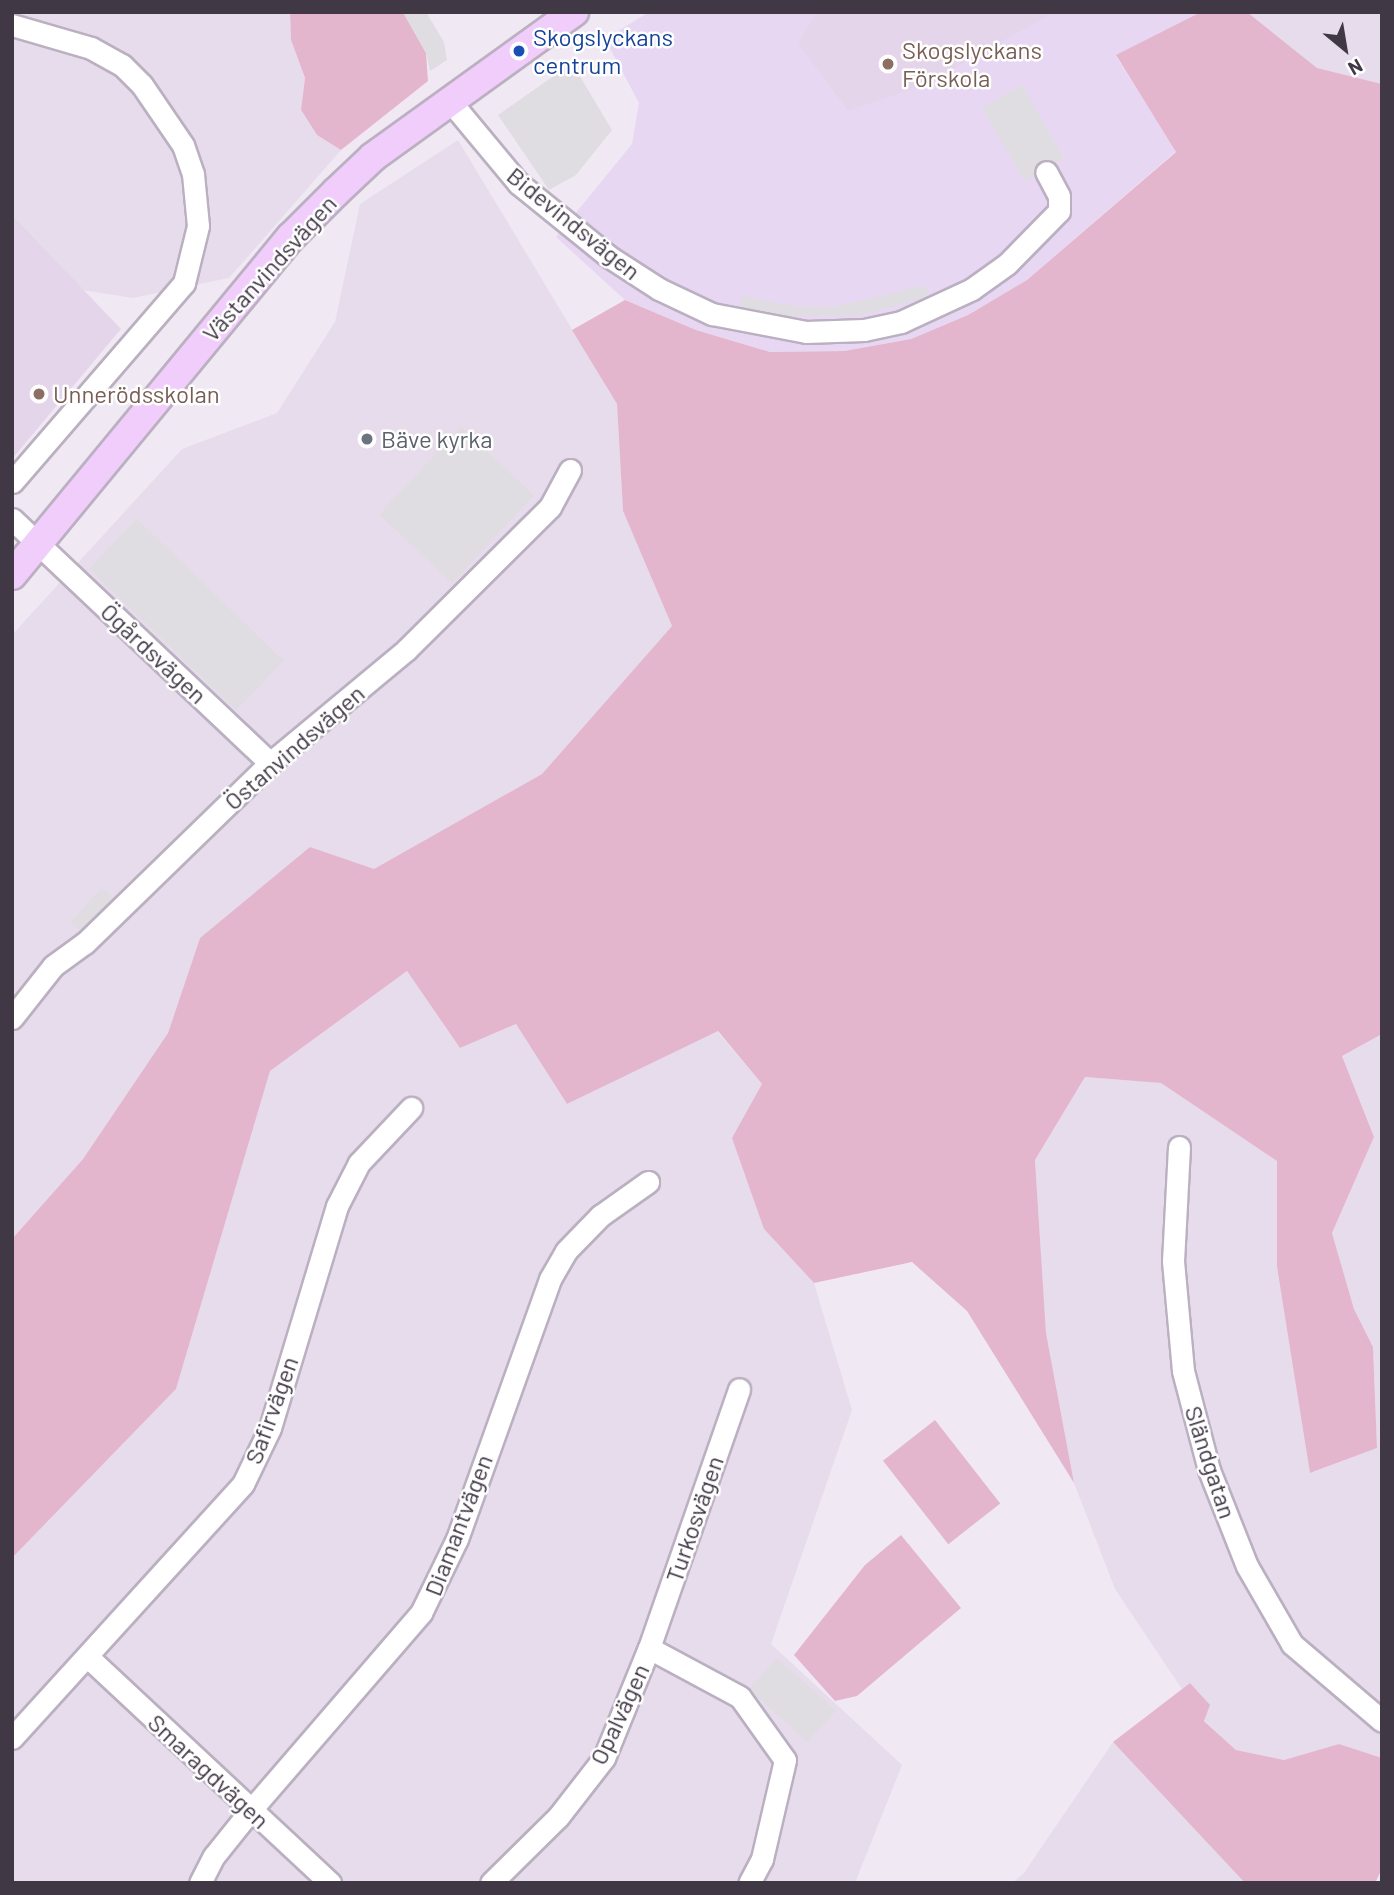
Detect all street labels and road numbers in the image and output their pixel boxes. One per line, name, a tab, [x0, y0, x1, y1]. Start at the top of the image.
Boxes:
street label: Bidevindsvägen	[502, 161, 646, 285]
street label: Västanvindsvägen	[196, 189, 342, 347]
street label: Ögårdsvägen	[95, 597, 213, 709]
street label: Östanvindsvägen	[218, 678, 370, 816]
street label: Safirvägen	[238, 1352, 304, 1468]
street label: Sländgatan	[1179, 1402, 1243, 1522]
street label: Diamantvägen	[418, 1450, 498, 1600]
street label: Turkosvägen	[659, 1452, 729, 1586]
street label: Opalvägen	[583, 1659, 655, 1769]
street label: Smaragdvägen	[143, 1708, 275, 1834]

